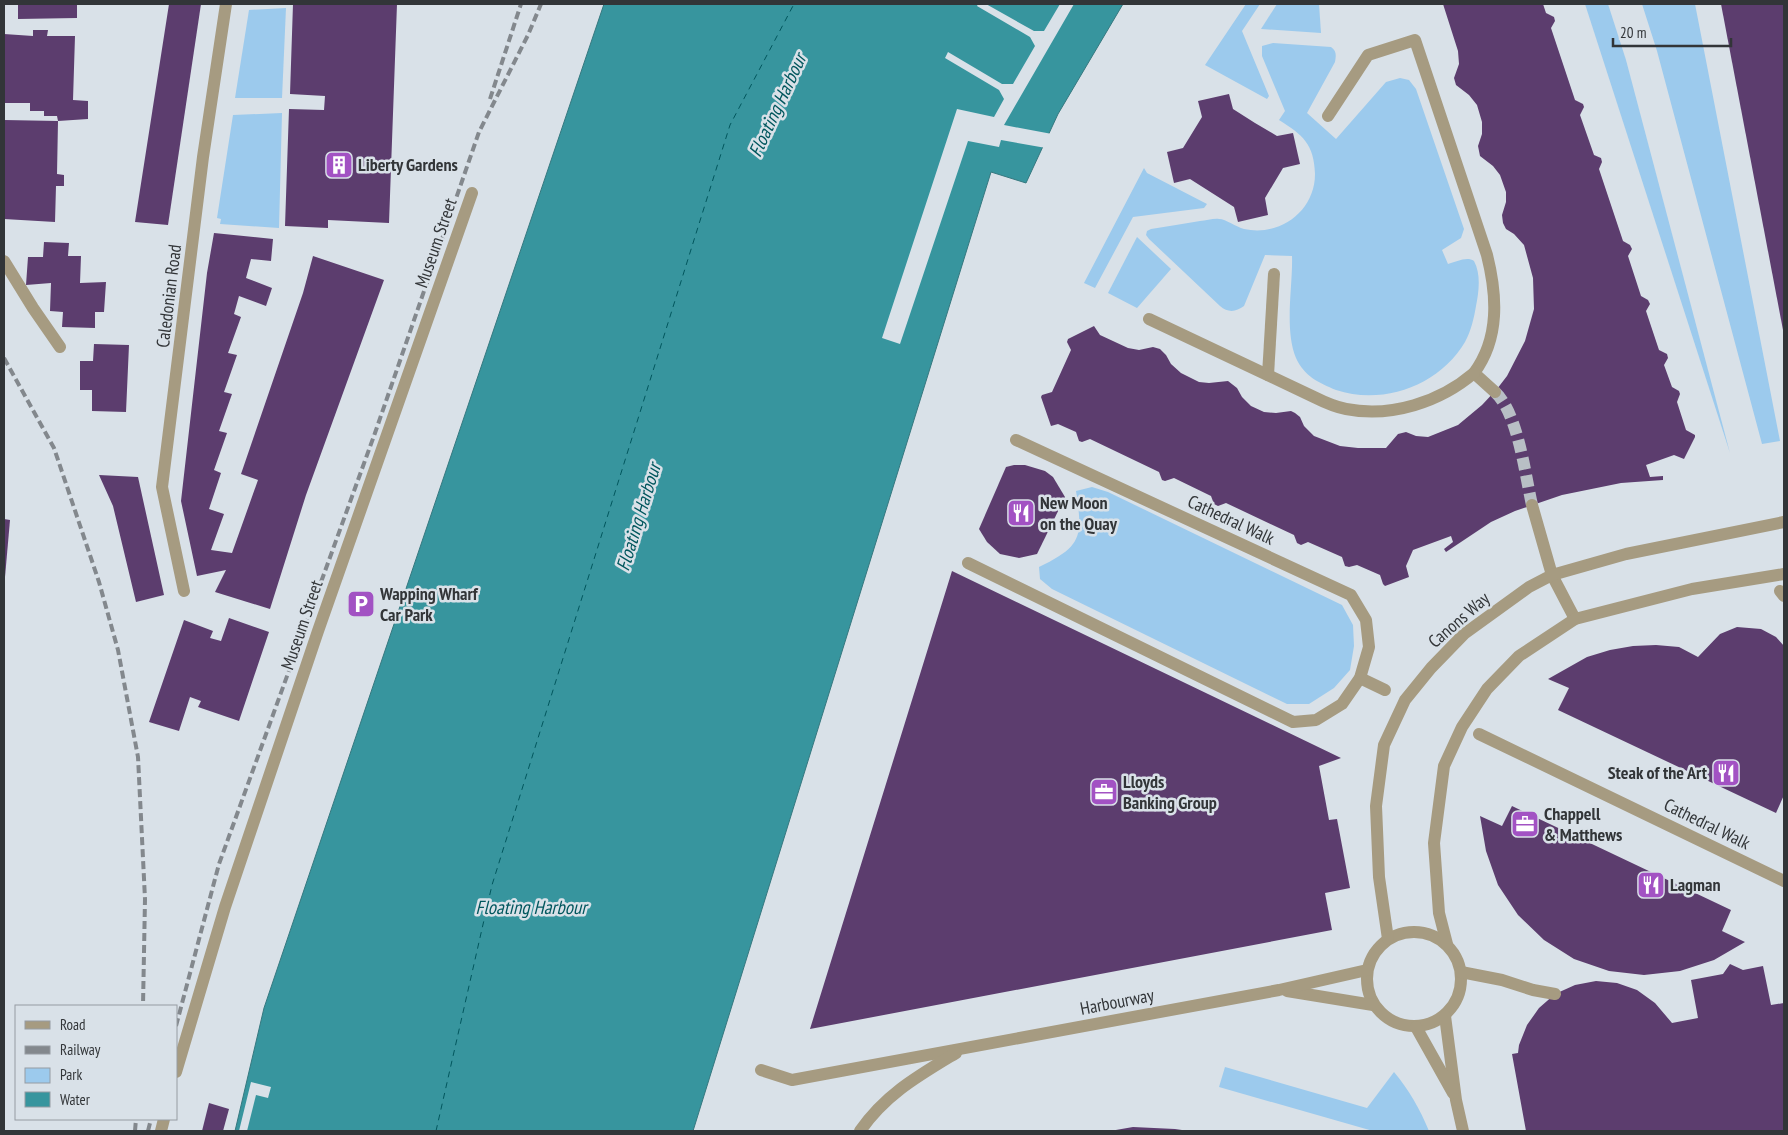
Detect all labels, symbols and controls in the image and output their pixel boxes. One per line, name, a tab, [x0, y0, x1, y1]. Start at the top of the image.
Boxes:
scale bar	[1613, 15, 1730, 47]
text: 20 m	[1620, 23, 1646, 42]
water label: Floating Harbour	[743, 47, 812, 160]
building icon: Liberty Gardens	[324, 150, 354, 180]
place label: Liberty Gardens	[358, 153, 458, 176]
street label: Museum Street	[409, 195, 462, 291]
street label: Caledonian Road	[151, 243, 186, 349]
water label: Floating Harbour	[610, 458, 667, 574]
street label: Cathedral Walk	[1184, 489, 1278, 550]
place label: New Moon on the Quay	[1040, 491, 1118, 535]
restaurant icon: New Moon on the Quay	[1006, 498, 1036, 528]
street label: Museum Street	[275, 577, 328, 673]
place label: Wapping Wharf Car Park	[379, 582, 479, 626]
street label: Canons Way	[1423, 587, 1494, 653]
parking icon: Wapping Wharf Car Park	[346, 589, 376, 619]
restaurant icon: Steak of the Art	[1711, 758, 1741, 788]
place label: Steak of the Art	[1608, 761, 1708, 784]
place label: Lloyds Banking Group	[1123, 770, 1217, 814]
office icon: Lloyds Banking Group	[1089, 777, 1119, 807]
street label: Cathedral Walk	[1660, 793, 1754, 854]
place label: Chappell & Matthews	[1544, 802, 1622, 846]
office icon: Chappell & Matthews	[1510, 809, 1540, 839]
restaurant icon: Lagman	[1636, 870, 1666, 900]
place label: Lagman	[1670, 873, 1721, 896]
water label: Floating Harbour	[476, 895, 589, 919]
street label: Harbourway	[1078, 983, 1156, 1020]
legend	[15, 1005, 178, 1120]
text: Road	[60, 1015, 86, 1034]
text: Railway	[60, 1040, 101, 1059]
text: Park	[60, 1065, 82, 1084]
text: Water	[60, 1090, 91, 1109]

